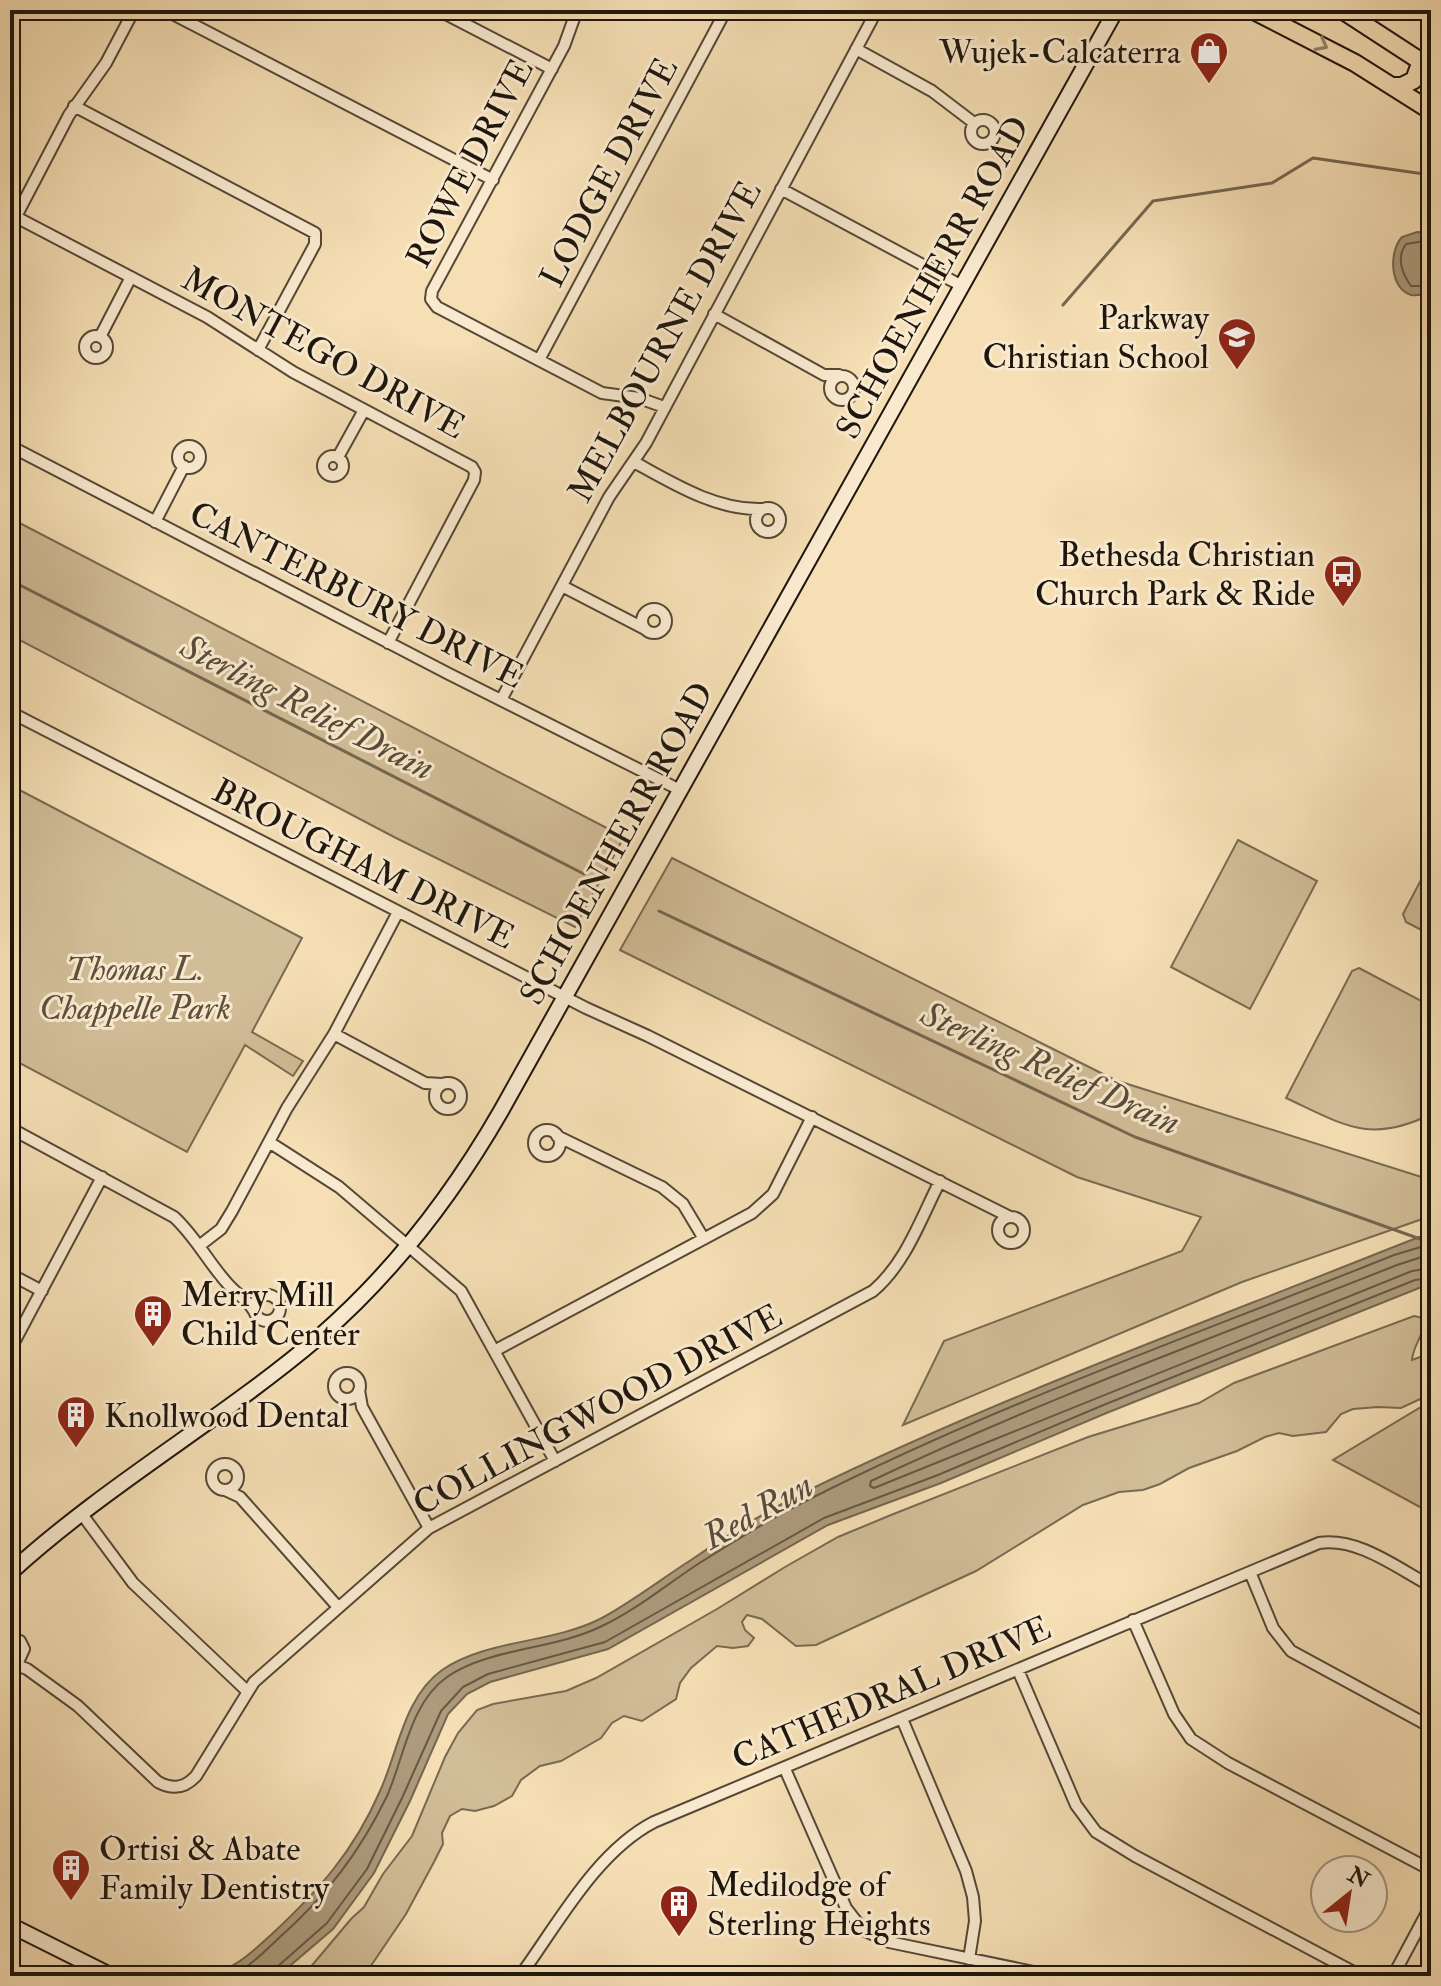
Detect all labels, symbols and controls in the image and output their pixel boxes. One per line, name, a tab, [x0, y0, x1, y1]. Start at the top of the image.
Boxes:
shop icon: Wujek-Calcaterra	[1188, 30, 1230, 85]
place label: Wujek-Calcaterra	[938, 31, 1182, 74]
one-way arrow	[1314, 35, 1328, 50]
street label: LODGE DRIVE	[531, 51, 688, 295]
street label: ROWE DRIVE	[397, 52, 543, 276]
street label: SCHOENHERR ROAD	[827, 109, 1040, 446]
street label: MELBOURNE DRIVE	[559, 174, 771, 510]
street label: MONTEGO DRIVE	[174, 258, 472, 449]
place label: Parkway Christian School	[982, 297, 1210, 379]
school or university icon: Parkway Christian School	[1216, 316, 1258, 371]
street label: CANTERBURY DRIVE	[182, 492, 531, 698]
place label: Bethesda Christian Church Park & Ride	[1035, 534, 1315, 616]
bus stop icon: Bethesda Christian Church Park & Ride	[1322, 553, 1364, 608]
water label: Sterling Relief Drain	[172, 624, 442, 791]
street label: SCHOENHERR ROAD	[511, 675, 724, 1012]
street label: BROUGHAM DRIVE	[205, 770, 522, 959]
park label: Thomas L. Chappelle Park	[39, 948, 231, 1030]
water label: Sterling Relief Drain	[913, 991, 1187, 1146]
place label: Merry Mill Child Center	[181, 1274, 360, 1356]
building icon: Merry Mill Child Center	[132, 1293, 174, 1348]
street label: COLLINGWOOD DRIVE	[406, 1295, 789, 1526]
building icon: Knollwood Dental	[55, 1394, 97, 1449]
place label: Knollwood Dental	[104, 1395, 349, 1438]
water label: Red Run	[694, 1463, 821, 1560]
street label: CATHEDRAL DRIVE	[726, 1607, 1057, 1780]
place label: Ortisi & Abate Family Dentistry	[99, 1828, 330, 1910]
building icon: Ortisi & Abate Family Dentistry	[50, 1847, 92, 1902]
north arrow	[1309, 1854, 1389, 1934]
text: N	[1342, 1860, 1374, 1895]
place label: Medilodge of Sterling Heights	[707, 1864, 931, 1946]
building icon: Medilodge of Sterling Heights	[658, 1883, 700, 1938]

